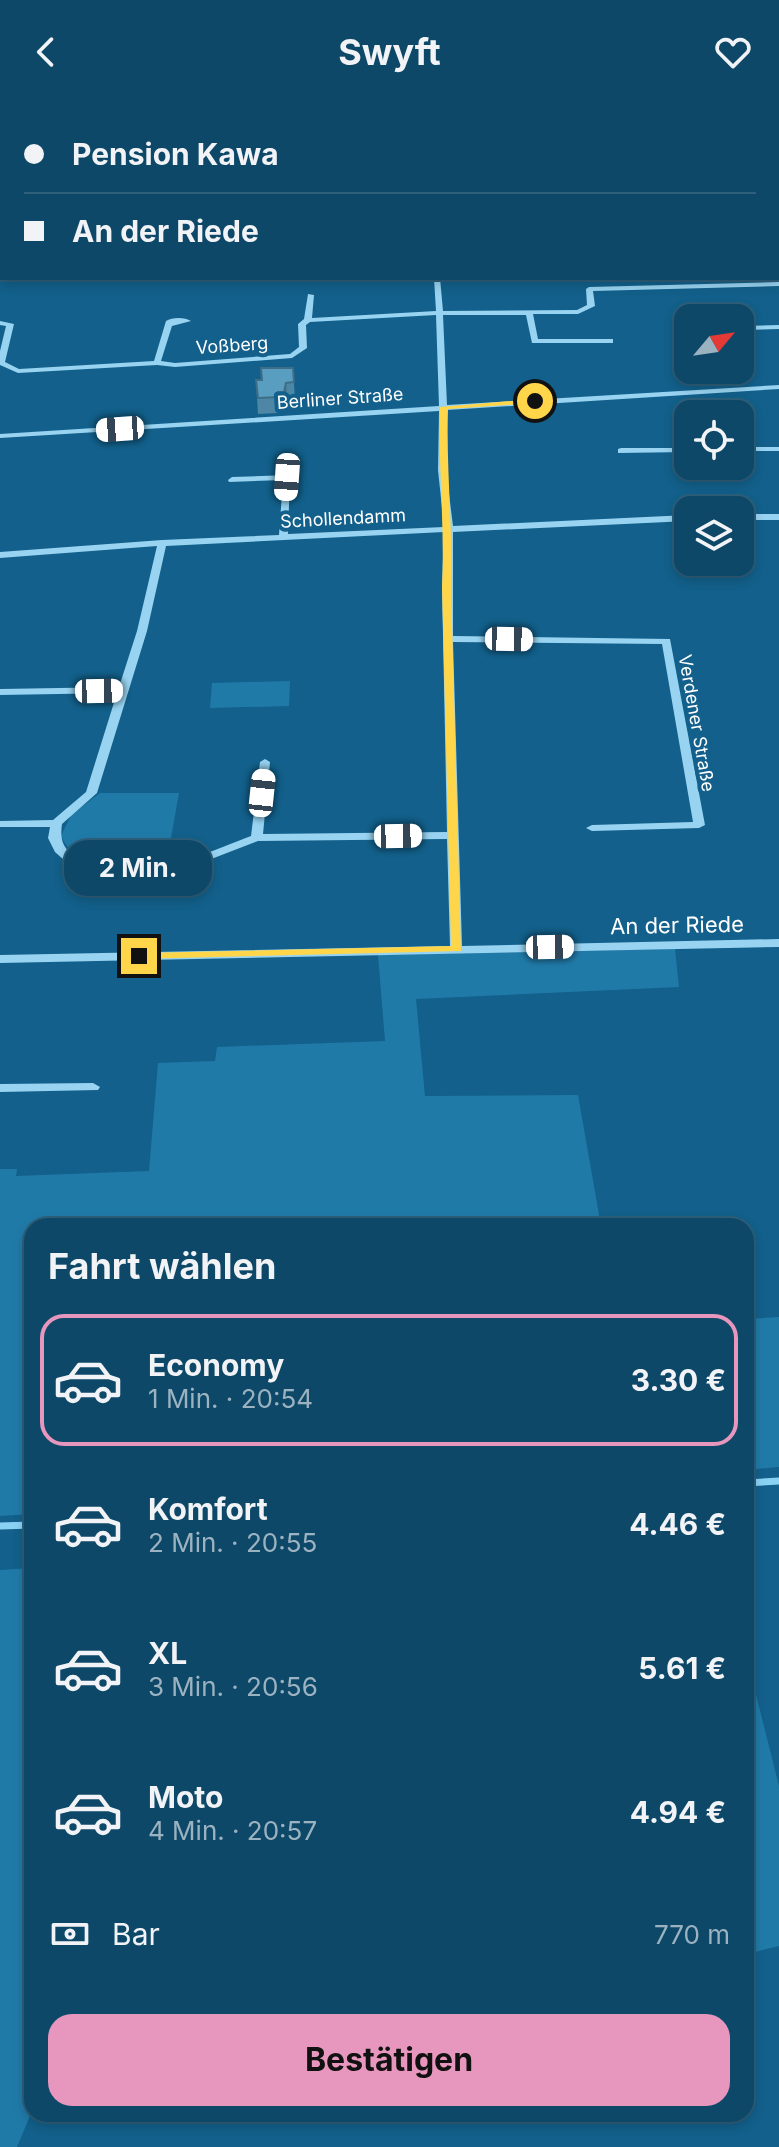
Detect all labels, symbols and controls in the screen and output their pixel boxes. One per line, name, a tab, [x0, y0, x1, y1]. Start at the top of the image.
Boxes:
icon: back	[24, 30, 68, 74]
text: Swyft	[338, 30, 441, 74]
icon: heart	[711, 30, 755, 74]
text: Pension Kawa	[72, 136, 279, 172]
text: An der Riede	[72, 213, 259, 249]
north arrow	[674, 304, 754, 384]
map controls	[674, 304, 754, 576]
street label: Voßberg	[195, 332, 269, 358]
street label: Berliner Straße	[276, 383, 404, 413]
route start	[517, 383, 553, 419]
button: locate	[674, 400, 754, 480]
car	[95, 415, 145, 443]
car	[273, 452, 301, 502]
button: layers	[674, 496, 754, 576]
street label: Schollendamm	[280, 504, 406, 532]
car	[485, 627, 533, 651]
street label: Verdener Straße	[675, 653, 719, 793]
car	[75, 679, 123, 703]
car	[248, 768, 276, 818]
car	[374, 824, 422, 848]
callout: 2 Min.	[65, 840, 213, 896]
text: 2 Min.	[99, 852, 177, 883]
street label: An der Riede	[610, 911, 744, 939]
car	[526, 935, 574, 959]
route end	[121, 938, 157, 974]
text: Fahrt wählen	[48, 1244, 276, 1288]
icon: car	[52, 1344, 124, 1416]
text: Economy	[148, 1347, 284, 1383]
text: 3.30 €	[631, 1362, 726, 1398]
text: 1 Min. · 20:54	[148, 1383, 313, 1414]
icon: car	[52, 1488, 124, 1560]
text: Komfort	[148, 1491, 268, 1527]
text: 4.46 €	[629, 1506, 726, 1542]
text: 2 Min. · 20:55	[148, 1527, 317, 1558]
icon: car	[52, 1632, 124, 1704]
text: XL	[148, 1635, 187, 1671]
text: 5.61 €	[638, 1650, 726, 1686]
text: 3 Min. · 20:56	[148, 1671, 318, 1702]
icon: car	[52, 1776, 124, 1848]
text: Moto	[148, 1779, 223, 1815]
text: 4.94 €	[630, 1794, 726, 1830]
text: 4 Min. · 20:57	[148, 1815, 317, 1846]
icon: cash	[48, 1912, 92, 1956]
text: Bar	[112, 1916, 160, 1952]
text: 770 m	[654, 1919, 730, 1950]
button: Bestätigen	[48, 2014, 730, 2106]

